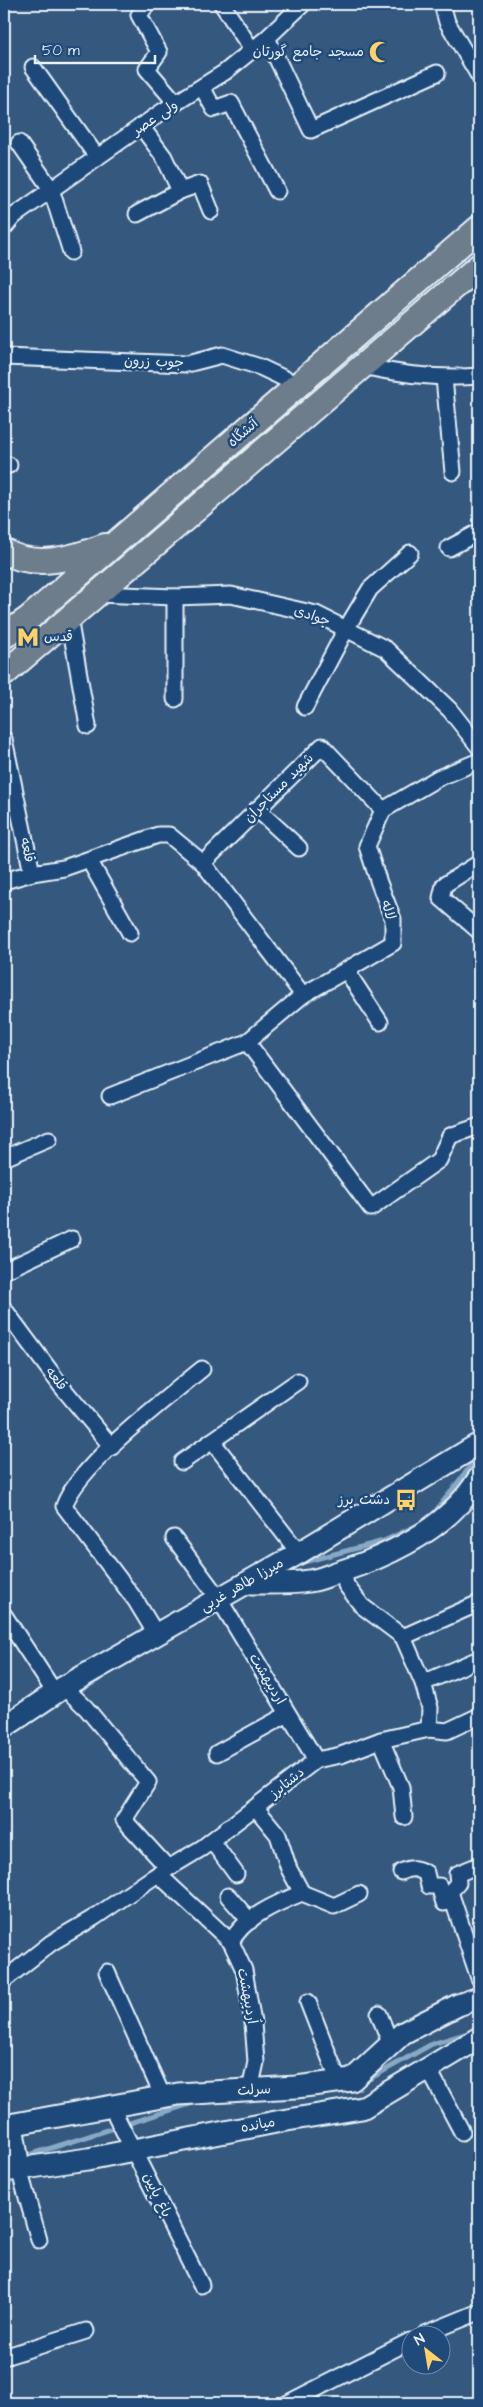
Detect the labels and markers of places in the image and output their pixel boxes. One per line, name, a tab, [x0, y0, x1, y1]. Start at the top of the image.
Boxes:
mosque icon: مسجد جامع گورتان	[367, 39, 393, 65]
place label: مسجد جامع گورتان	[253, 42, 364, 62]
metro station icon: قدس	[15, 624, 41, 650]
place label: قدس	[44, 627, 73, 647]
bus stop icon: دشت برز	[393, 1487, 419, 1513]
place label: دشت برز	[337, 1490, 390, 1510]

